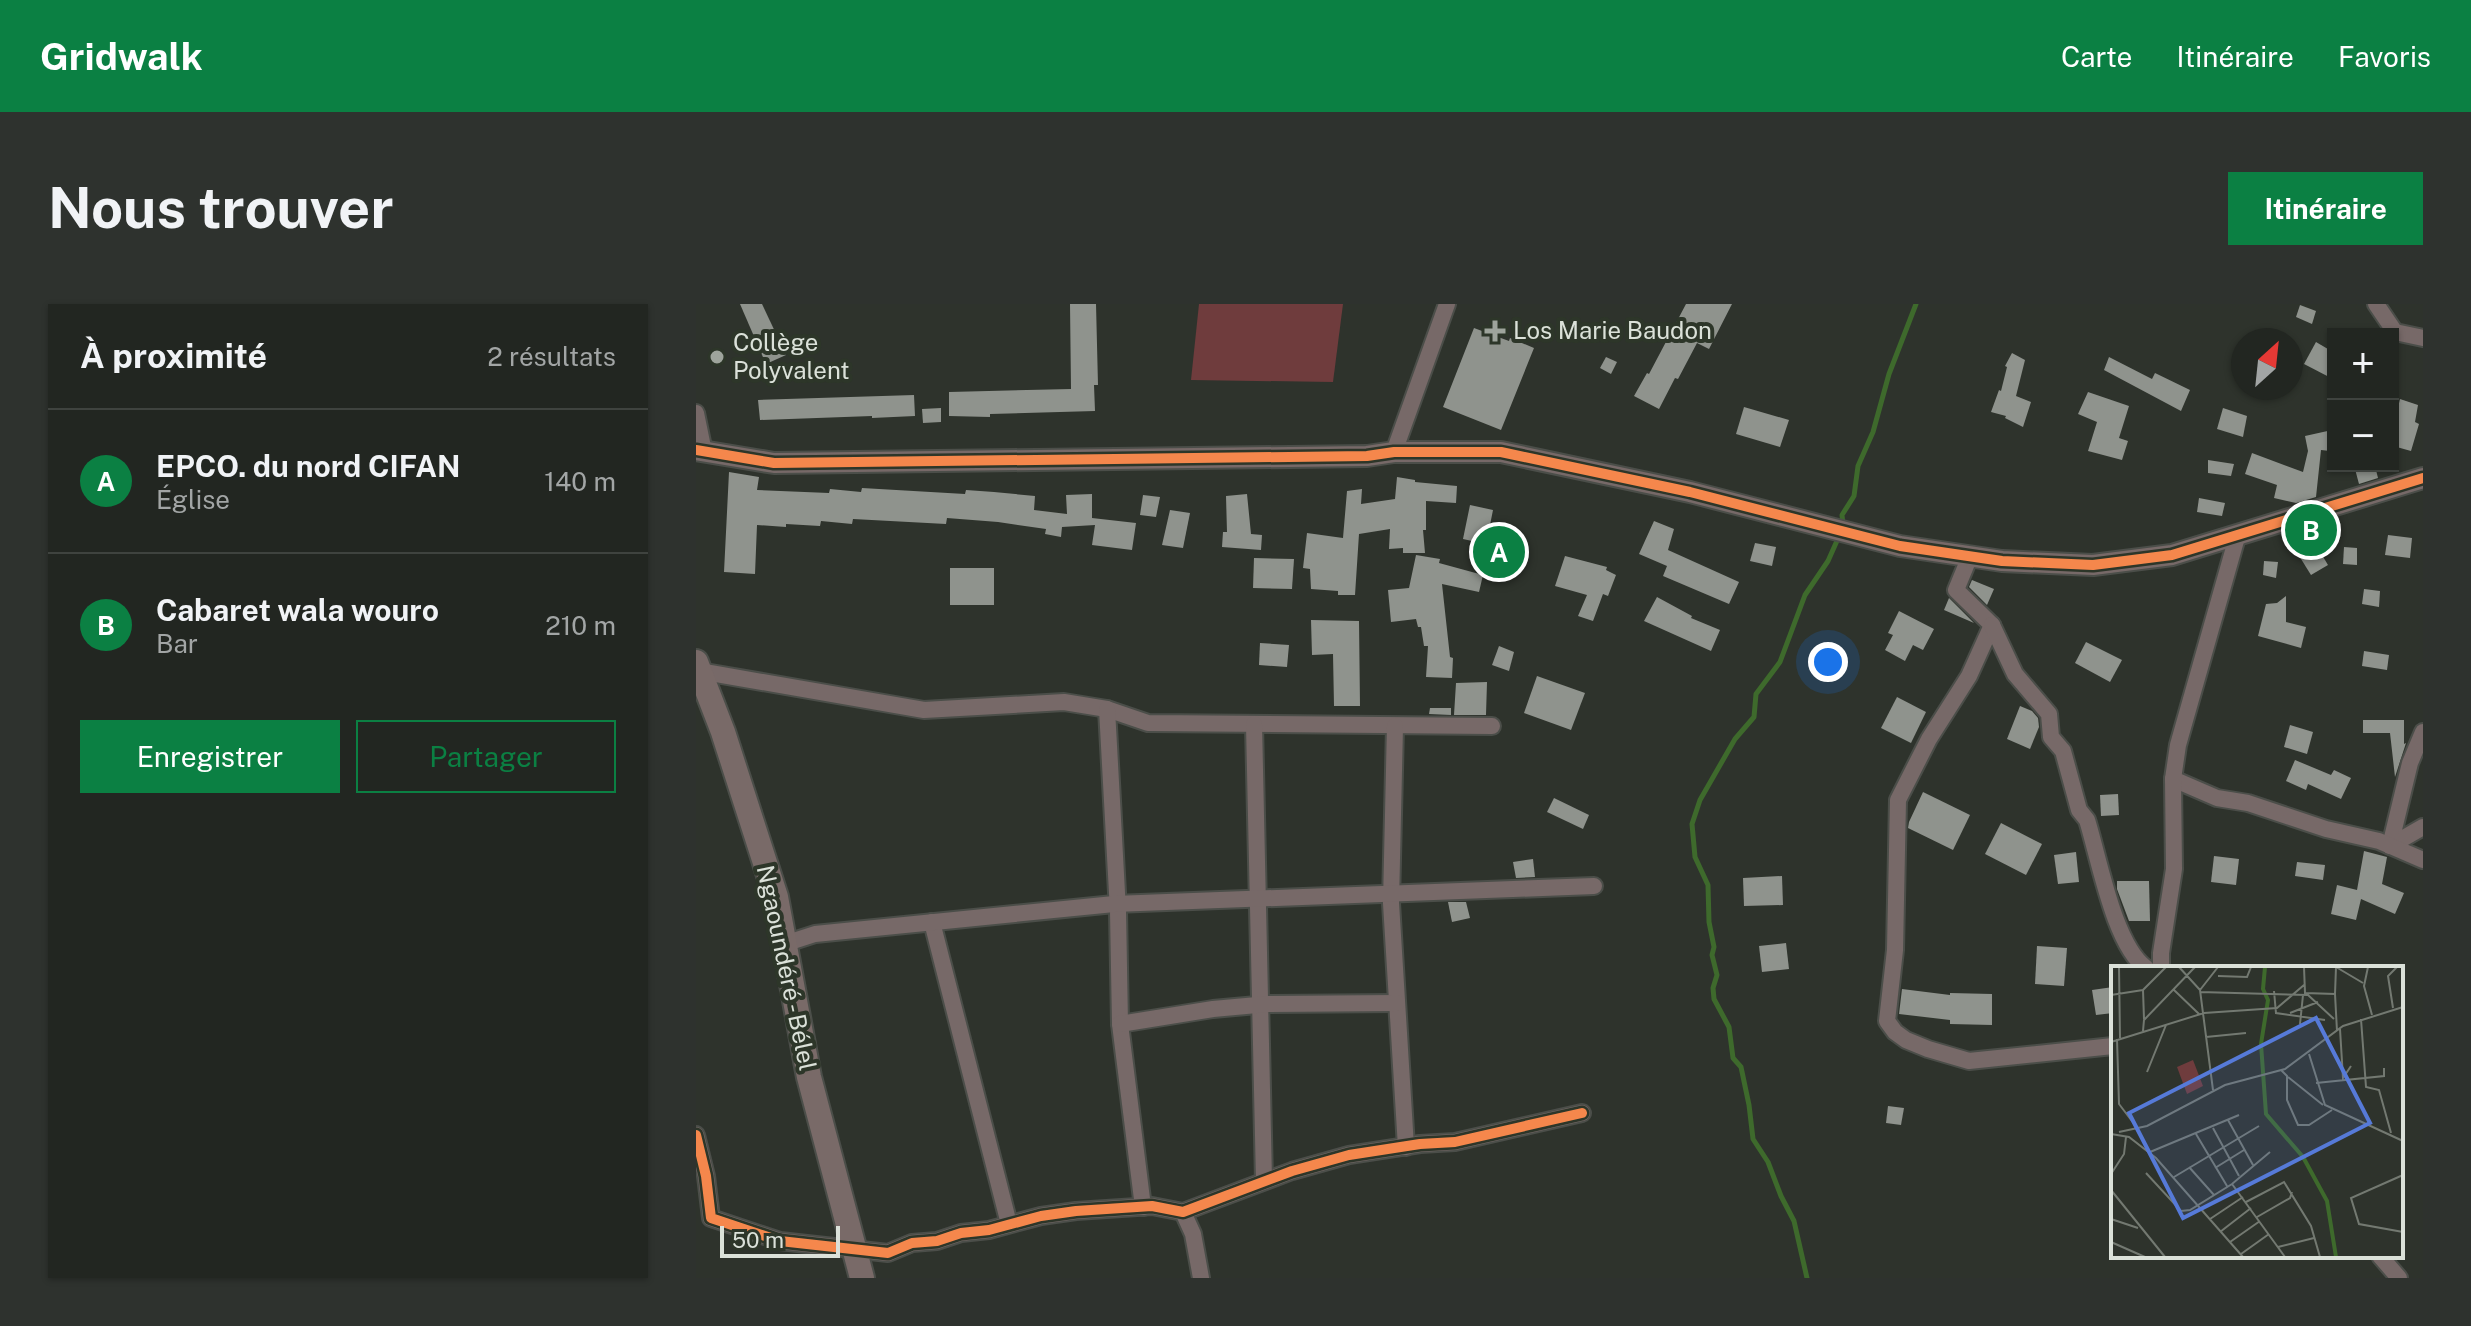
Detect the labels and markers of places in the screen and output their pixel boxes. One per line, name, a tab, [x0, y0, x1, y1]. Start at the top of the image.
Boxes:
place label: Los Marie Baudon	[1513, 316, 1712, 344]
marker: Los Marie Baudon	[1484, 320, 1506, 342]
place label: Collège Polyvalent	[733, 328, 850, 384]
marker: Collège Polyvalent	[708, 348, 726, 366]
pin: B	[2285, 500, 2337, 560]
pin: A	[1473, 522, 1525, 582]

